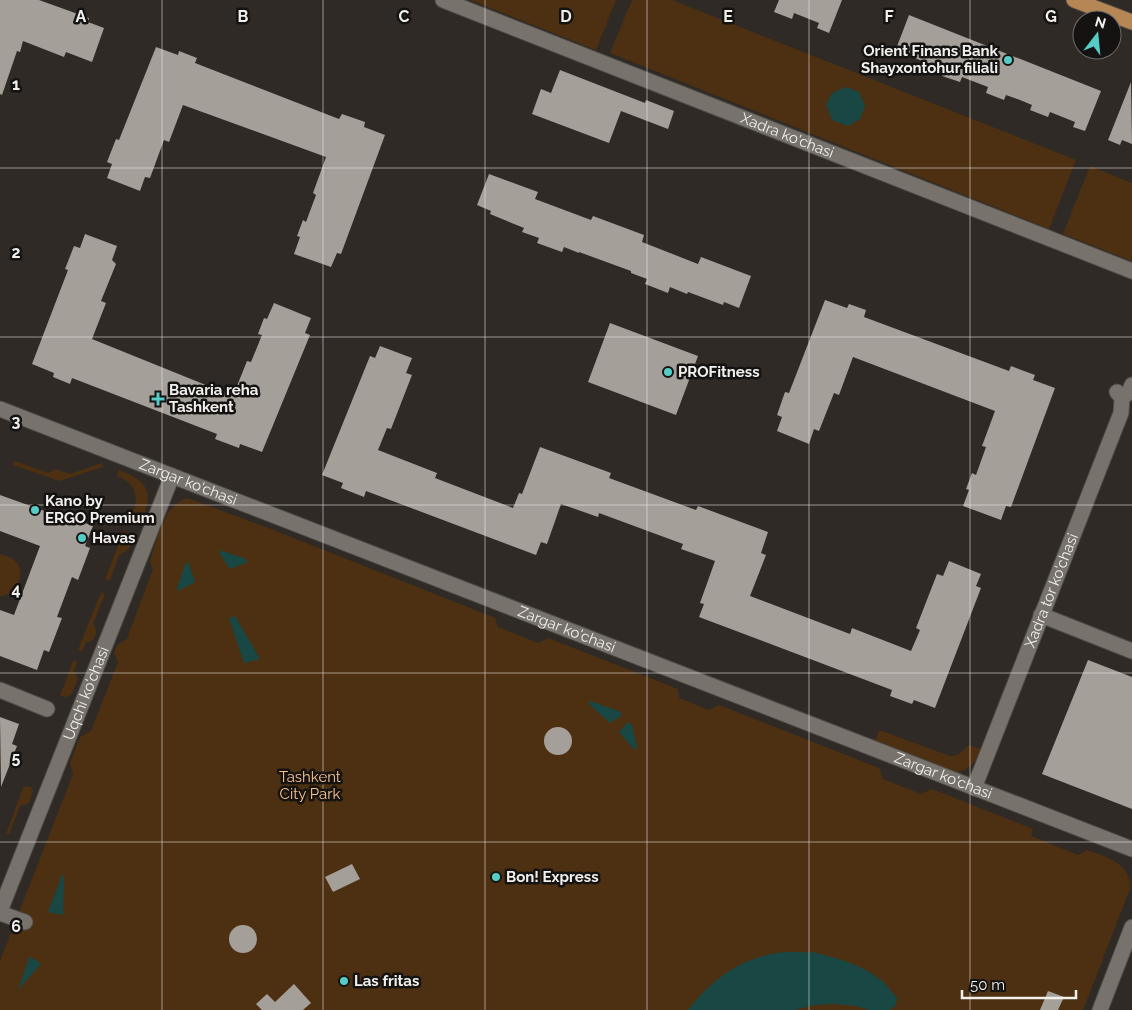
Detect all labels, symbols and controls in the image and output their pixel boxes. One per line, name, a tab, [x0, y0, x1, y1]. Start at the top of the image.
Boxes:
text: A	[76, 7, 87, 26]
text: B	[238, 7, 249, 26]
text: C	[399, 7, 410, 26]
text: D	[560, 7, 572, 26]
text: E	[723, 7, 733, 26]
text: F	[884, 7, 894, 26]
text: G	[1045, 7, 1057, 26]
north arrow	[1072, 10, 1122, 60]
text: N	[1093, 13, 1108, 32]
place label: Orient Finans Bank Shayxontohur filiali	[861, 42, 999, 77]
marker: Orient Finans Bank Shayxontohur filiali	[1002, 54, 1014, 66]
text: 1	[12, 75, 20, 94]
street label: Xadra ko'chasi	[738, 109, 837, 162]
text: 2	[11, 243, 21, 262]
place label: PROFitness	[678, 363, 760, 381]
marker: PROFitness	[662, 366, 674, 378]
place label: Bavaria reha Tashkent	[169, 381, 259, 416]
marker: Bavaria reha Tashkent	[151, 392, 165, 406]
text: 3	[12, 412, 21, 431]
street label: Zargar ko'chasi	[137, 455, 240, 509]
place label: Kano by ERGO Premium	[45, 492, 155, 527]
marker: Kano by ERGO Premium	[29, 504, 41, 516]
place label: Havas	[92, 529, 135, 547]
street label: Xadra tor ko'chasi	[1021, 531, 1082, 650]
marker: Havas	[76, 532, 88, 544]
text: 4	[11, 580, 21, 599]
street label: Zargar ko'chasi	[515, 602, 618, 656]
street label: Uqchi ko'chasi	[59, 644, 113, 743]
text: 5	[12, 748, 21, 767]
street label: Zargar ko'chasi	[892, 749, 995, 803]
park label: Tashkent City Park	[279, 768, 341, 803]
place label: Bon! Express	[506, 868, 599, 886]
marker: Bon! Express	[490, 871, 502, 883]
text: 6	[11, 917, 21, 936]
scale bar	[962, 968, 1076, 1000]
place label: Las fritas	[354, 972, 419, 990]
marker: Las fritas	[338, 975, 350, 987]
text: 50 m	[970, 976, 1005, 994]

